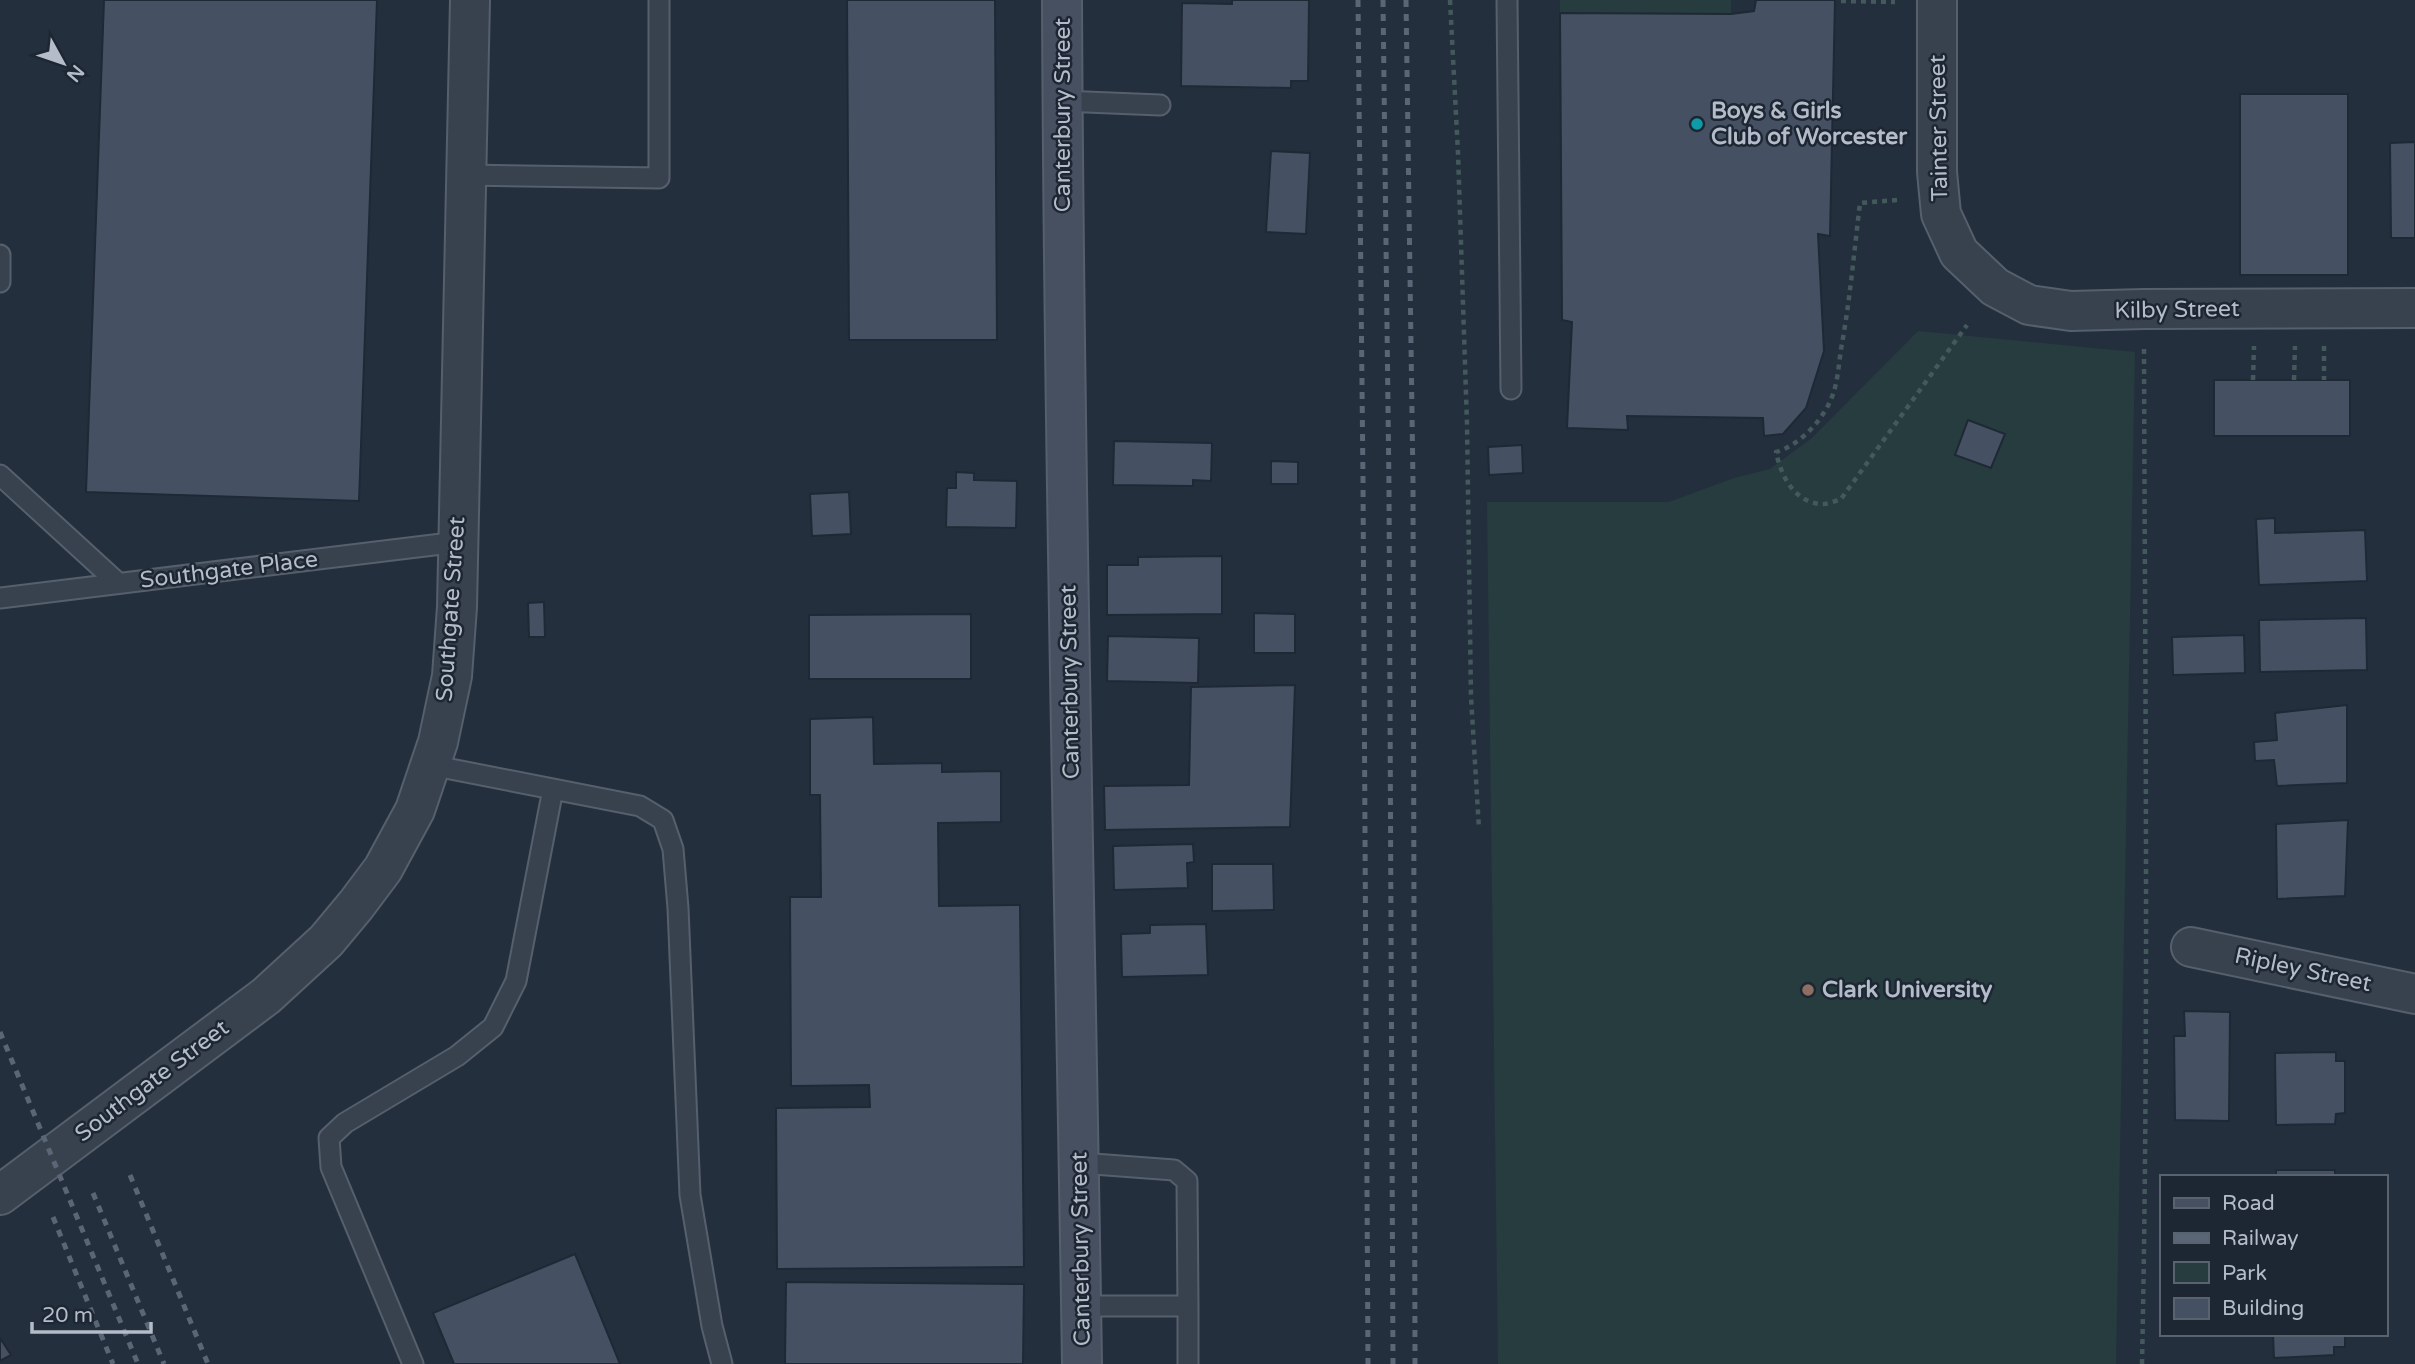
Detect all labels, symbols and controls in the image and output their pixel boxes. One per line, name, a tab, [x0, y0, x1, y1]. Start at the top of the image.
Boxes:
street label: Canterbury Street	[1049, 18, 1077, 212]
north arrow	[28, 28, 98, 98]
street label: Tainter Street	[1924, 54, 1954, 202]
text: N	[62, 60, 89, 86]
place label: Boys & Girls Club of Worcester	[1711, 97, 1908, 151]
marker: Boys & Girls Club of Worcester	[1689, 116, 1705, 132]
street label: Kilby Street	[2114, 295, 2240, 325]
street label: Southgate Street	[431, 515, 471, 702]
street label: Southgate Place	[139, 545, 319, 595]
street label: Canterbury Street	[1054, 584, 1086, 779]
street label: Ripley Street	[2232, 942, 2374, 998]
place label: Clark University	[1822, 976, 1993, 1004]
marker: Clark University	[1800, 982, 1816, 998]
street label: Southgate Street	[70, 1014, 235, 1148]
street label: Canterbury Street	[1065, 1151, 1097, 1346]
legend	[2160, 1175, 2387, 1336]
text: Road	[2222, 1191, 2275, 1216]
text: Railway	[2222, 1226, 2299, 1251]
text: Park	[2222, 1261, 2267, 1286]
scale bar	[32, 1290, 150, 1334]
text: Building	[2222, 1296, 2304, 1321]
text: 20 m	[42, 1303, 93, 1328]

